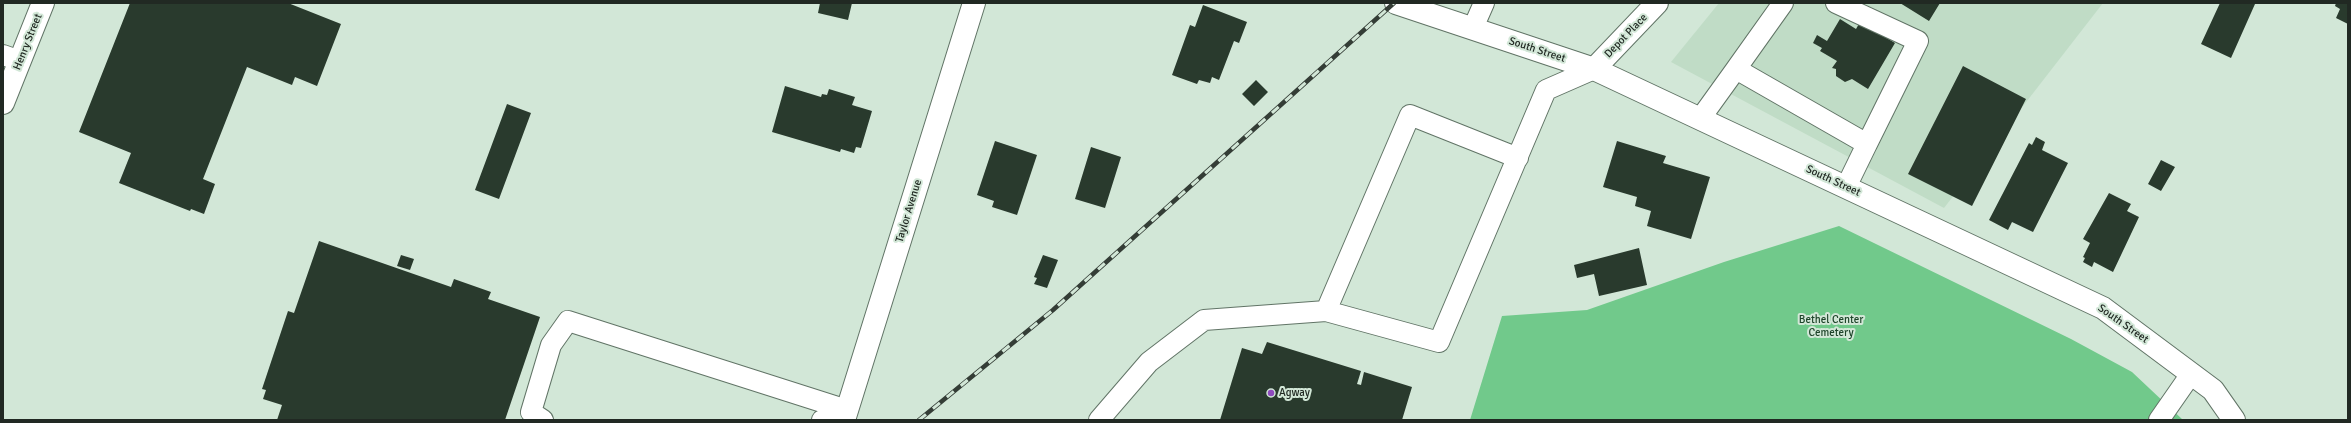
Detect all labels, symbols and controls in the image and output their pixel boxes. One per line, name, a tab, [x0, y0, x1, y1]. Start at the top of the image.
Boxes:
street label: Depot Place	[1602, 11, 1650, 61]
street label: Henry Street	[11, 12, 45, 72]
street label: South Street	[1507, 35, 1567, 65]
street label: South Street	[1804, 163, 1862, 199]
street label: Taylor Avenue	[893, 178, 925, 244]
street label: South Street	[2095, 302, 2151, 346]
park label: Bethel Center Cemetery	[1799, 313, 1863, 339]
place label: Agway	[1279, 386, 1310, 400]
marker: Agway	[1266, 388, 1276, 398]

